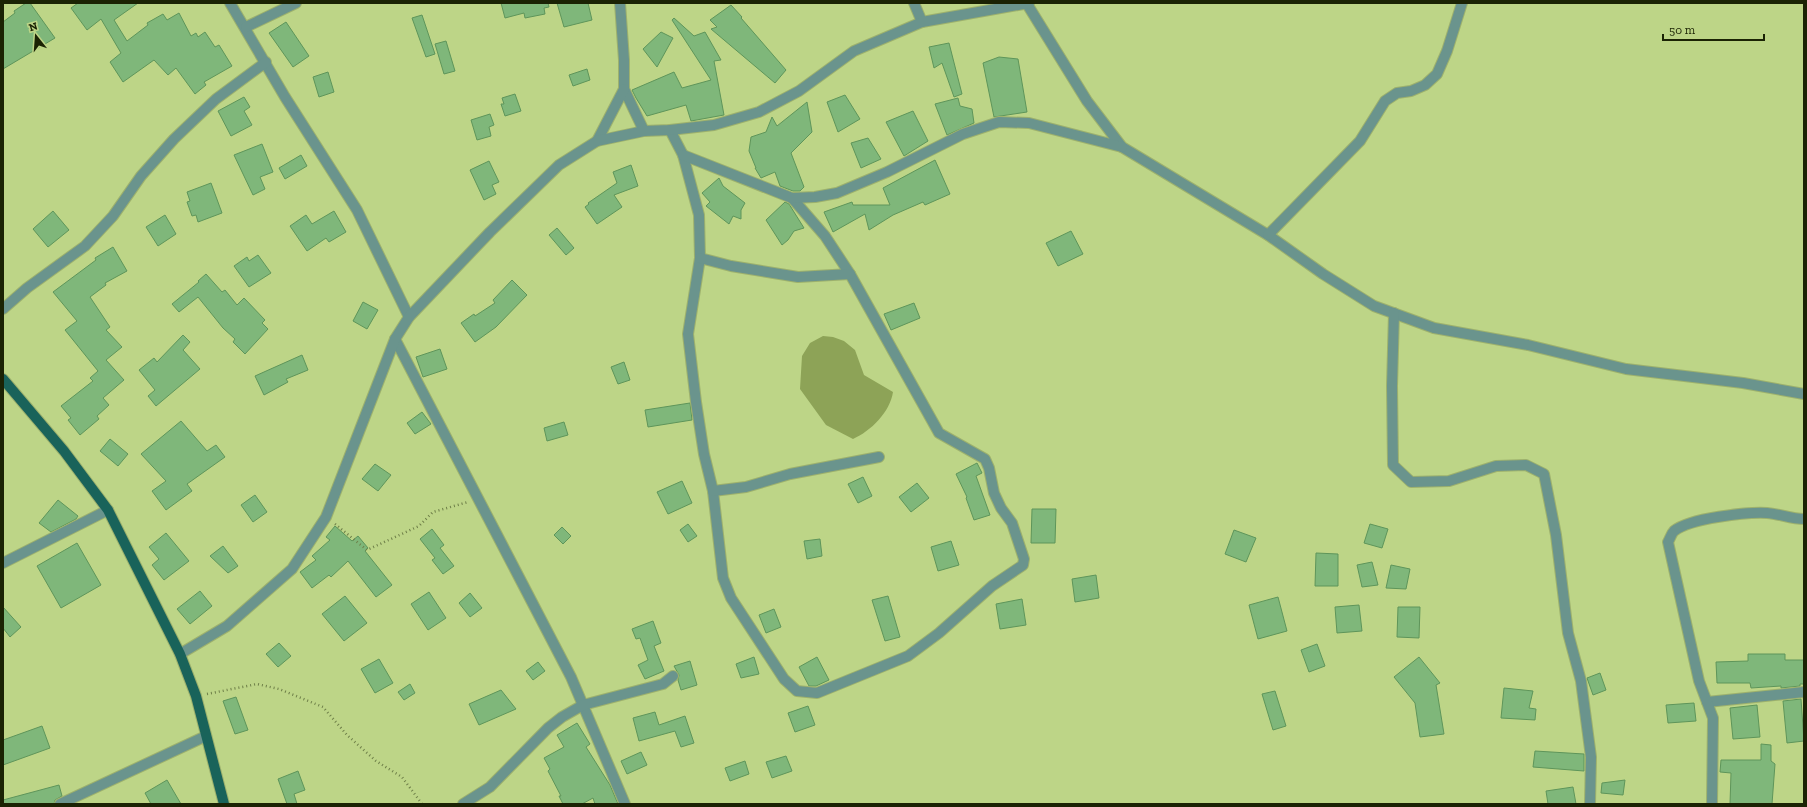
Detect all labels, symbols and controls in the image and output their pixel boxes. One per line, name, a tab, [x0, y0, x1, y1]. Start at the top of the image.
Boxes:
north arrow	[16, 16, 56, 56]
scale bar	[1663, 16, 1764, 42]
text: N	[27, 19, 40, 34]
text: 50 m	[1669, 23, 1696, 37]

